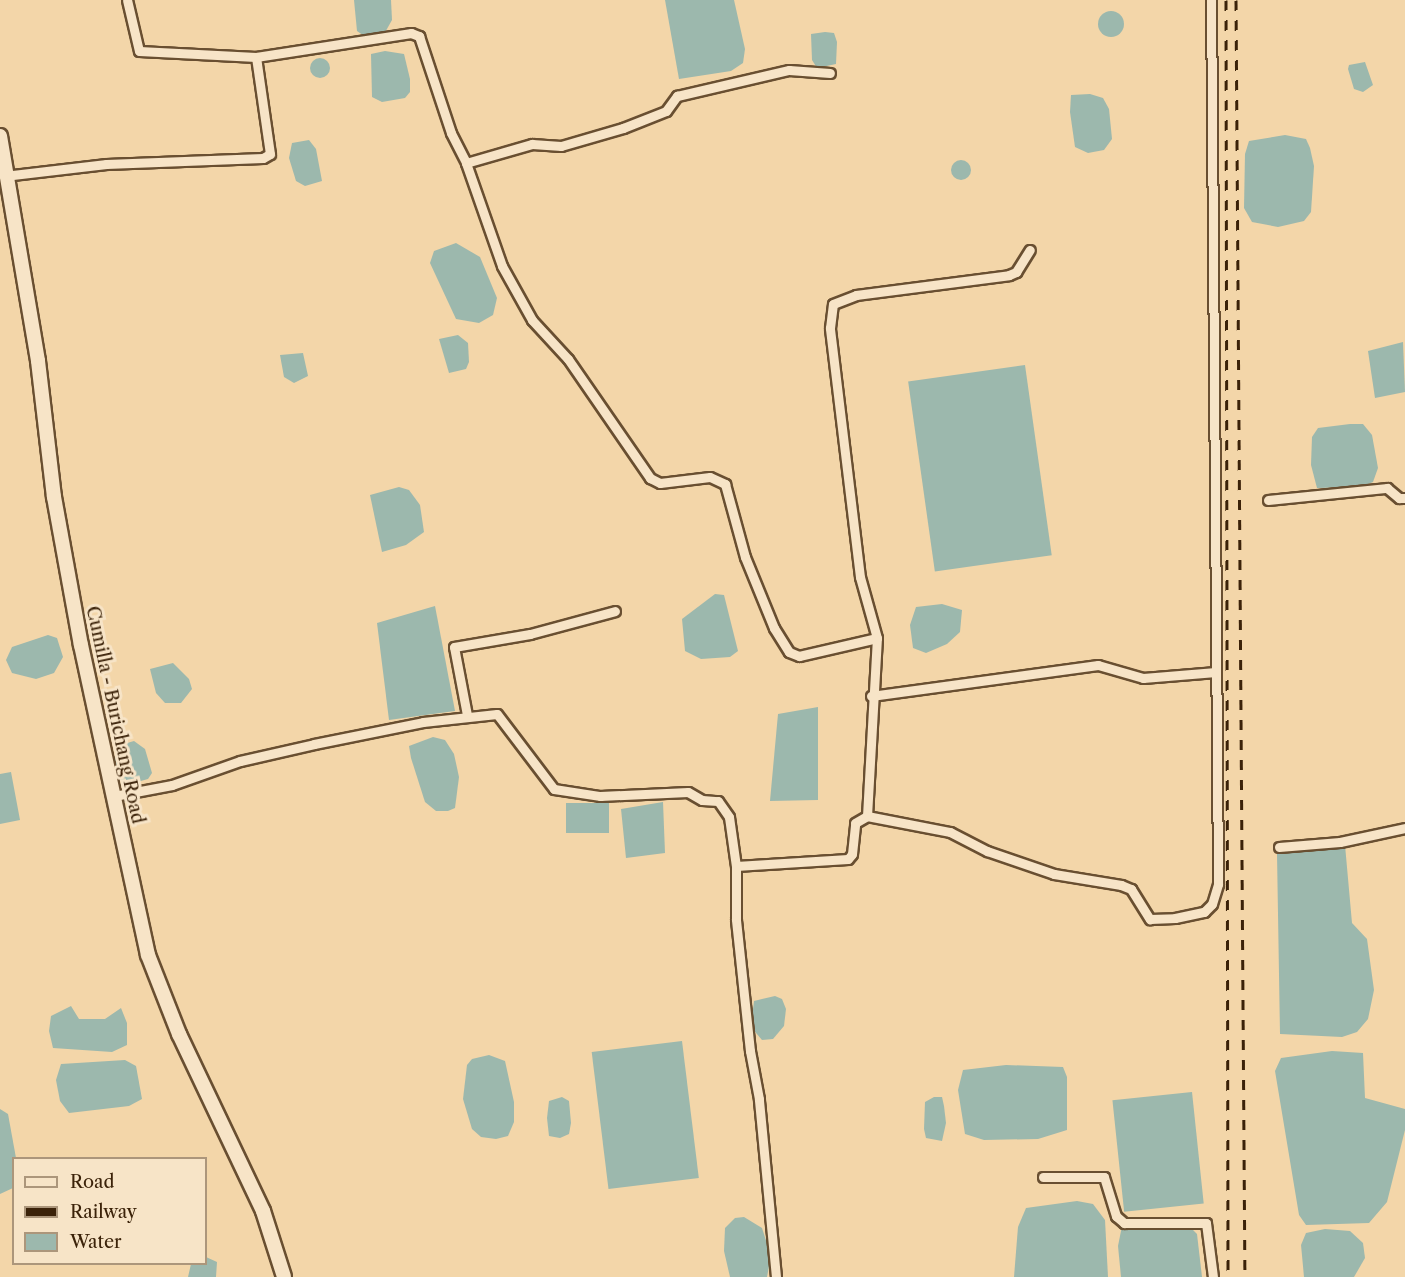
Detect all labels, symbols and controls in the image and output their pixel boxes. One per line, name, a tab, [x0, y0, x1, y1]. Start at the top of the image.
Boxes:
street label: Cumilla - Burichang Road	[81, 604, 149, 826]
legend	[12, 1157, 207, 1265]
text: Road	[70, 1171, 115, 1193]
text: Railway	[70, 1201, 137, 1223]
text: Water	[70, 1231, 122, 1253]

